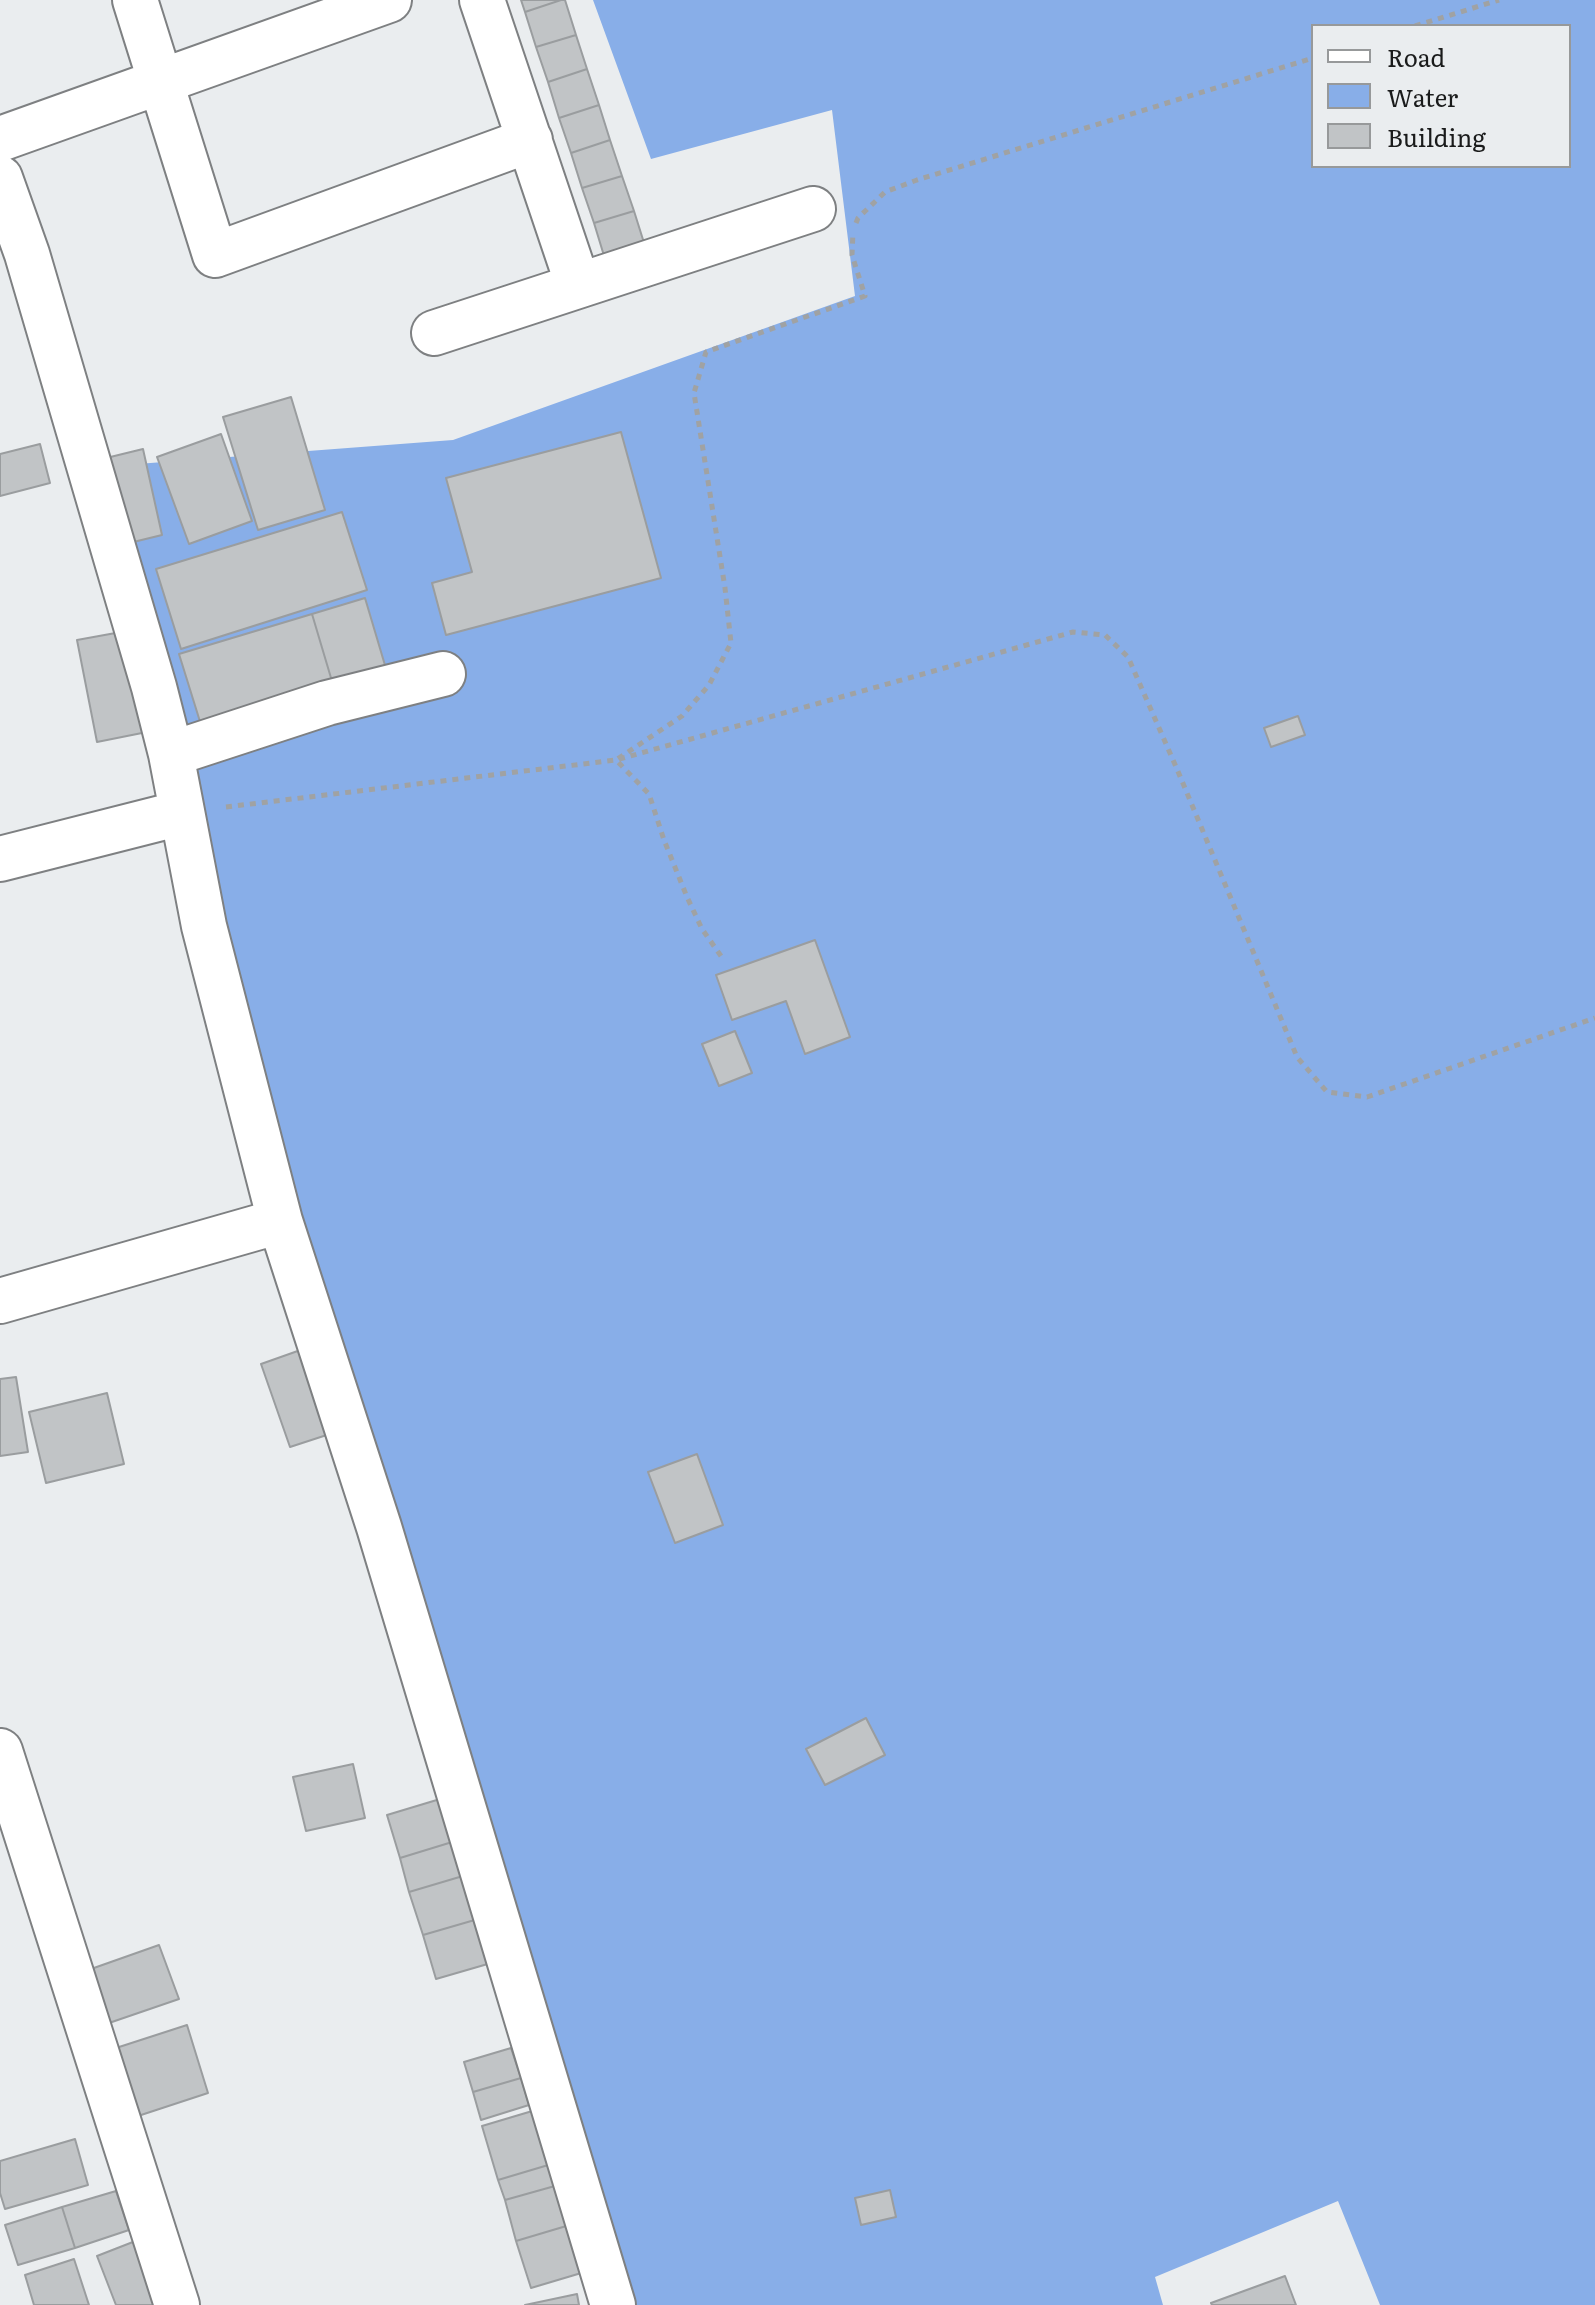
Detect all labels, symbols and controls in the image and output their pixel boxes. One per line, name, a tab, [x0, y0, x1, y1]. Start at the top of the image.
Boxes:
legend	[1311, 24, 1571, 168]
text: Road	[1387, 39, 1445, 74]
text: Water	[1387, 79, 1458, 114]
text: Building	[1387, 119, 1486, 154]

